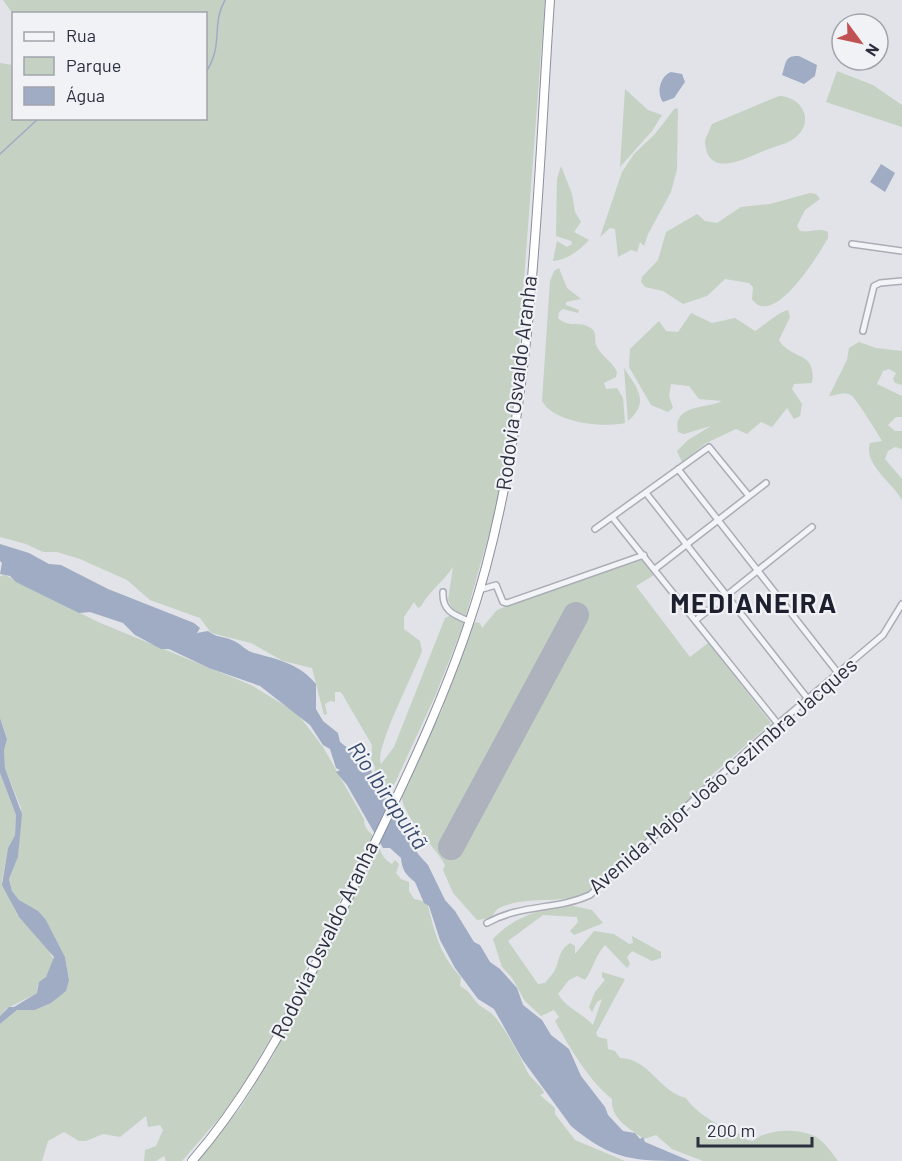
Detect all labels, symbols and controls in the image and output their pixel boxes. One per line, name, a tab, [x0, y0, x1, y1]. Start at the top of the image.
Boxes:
legend	[12, 12, 207, 120]
north arrow	[830, 12, 890, 72]
text: Rua	[66, 24, 96, 46]
text: N	[862, 41, 884, 60]
text: Parque	[66, 54, 121, 76]
text: Água	[66, 84, 105, 106]
street label: Rodovia Osvaldo Aranha	[490, 274, 541, 492]
district label: MEDIANEIRA	[670, 586, 838, 618]
street label: Avenida Major João Cezimbra Jacques	[583, 651, 861, 898]
water label: Rio Ibirapuitã	[344, 736, 434, 853]
street label: Rodovia Osvaldo Aranha	[265, 837, 382, 1042]
scale bar	[698, 1110, 812, 1148]
text: 200 m	[707, 1119, 755, 1141]

